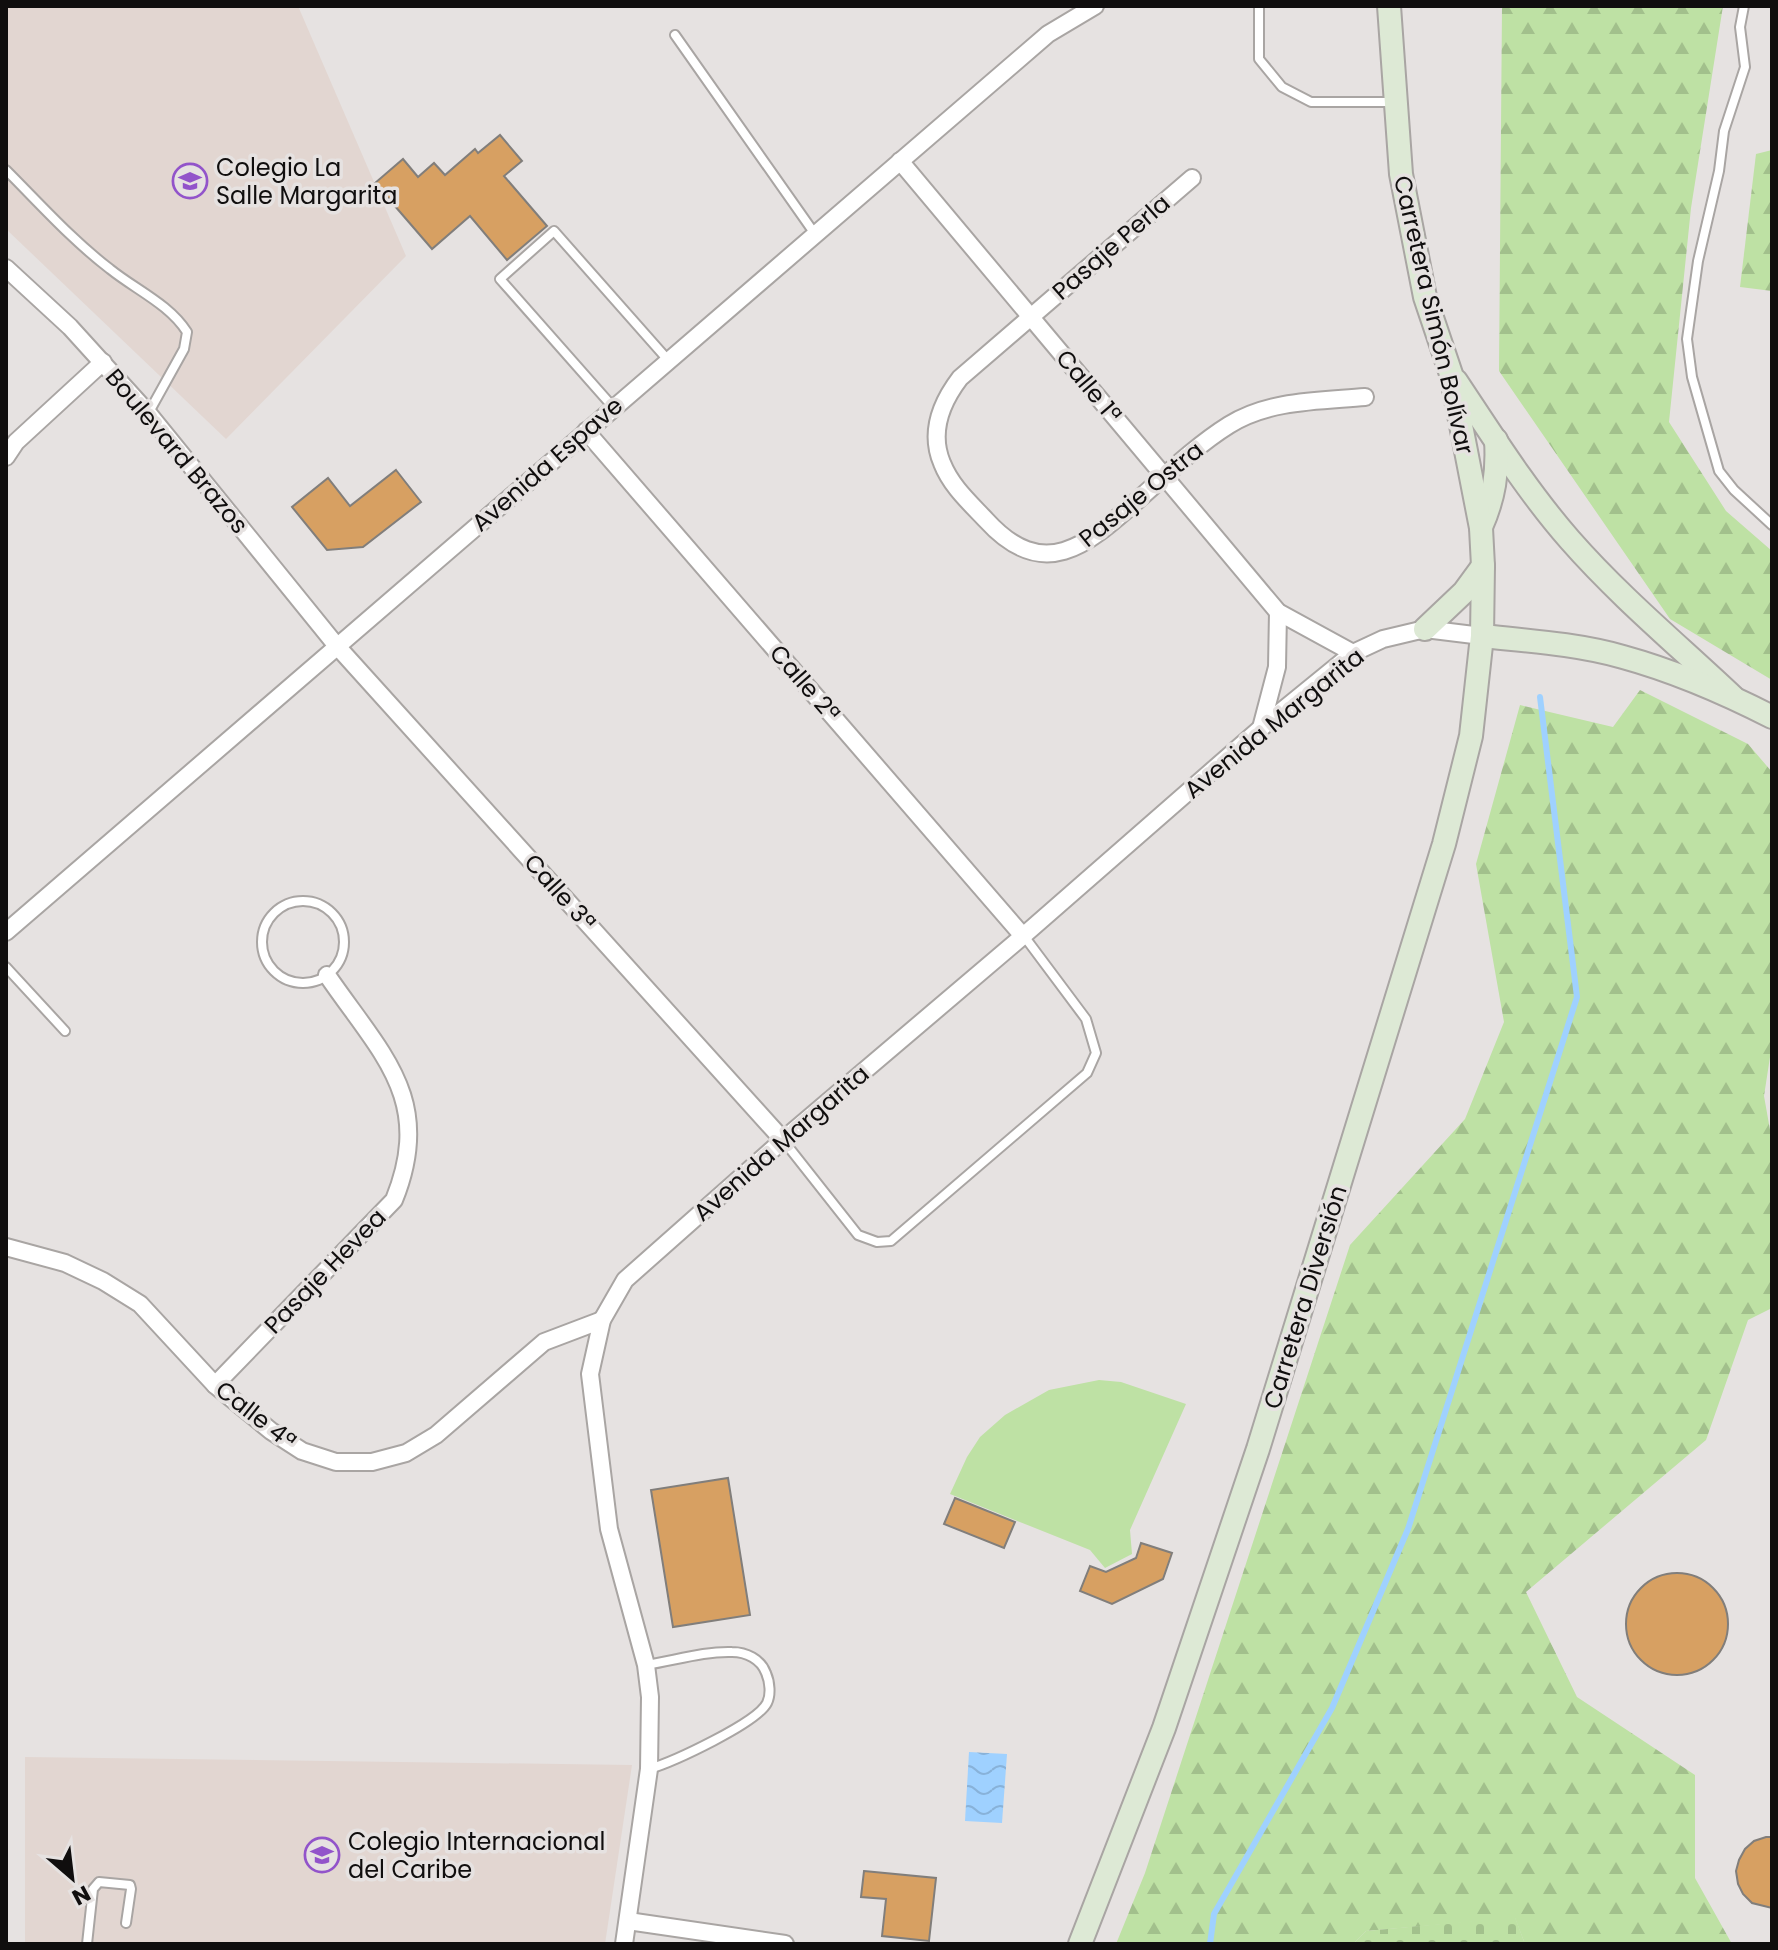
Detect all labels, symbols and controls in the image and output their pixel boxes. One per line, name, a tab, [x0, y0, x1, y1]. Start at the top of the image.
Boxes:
place label: Colegio La Salle Margarita	[216, 151, 398, 212]
school or university icon: Colegio La Salle Margarita	[171, 162, 209, 200]
street label: Carretera Simón Bolívar	[1386, 172, 1482, 458]
street label: Pasaje Perla	[1045, 187, 1177, 307]
street label: Calle 1ª	[1049, 342, 1129, 430]
street label: Boulevard Brazos	[98, 361, 256, 541]
street label: Avenida Espave	[464, 389, 630, 539]
street label: Pasaje Ostra	[1072, 434, 1210, 554]
street label: Calle 2ª	[762, 637, 848, 729]
street label: Avenida Margarita	[1177, 640, 1371, 806]
street label: Calle 3ª	[517, 846, 603, 938]
street label: Avenida Margarita	[686, 1057, 876, 1229]
street label: Carretera Diversión	[1255, 1181, 1355, 1413]
street label: Pasaje Hevea	[257, 1201, 393, 1341]
street label: Calle 4ª	[209, 1373, 303, 1457]
place label: Colegio Internacional del Caribe	[348, 1825, 605, 1886]
school or university icon: Colegio Internacional del Caribe	[303, 1836, 341, 1874]
north arrow	[32, 1838, 112, 1918]
text: N	[67, 1878, 96, 1913]

